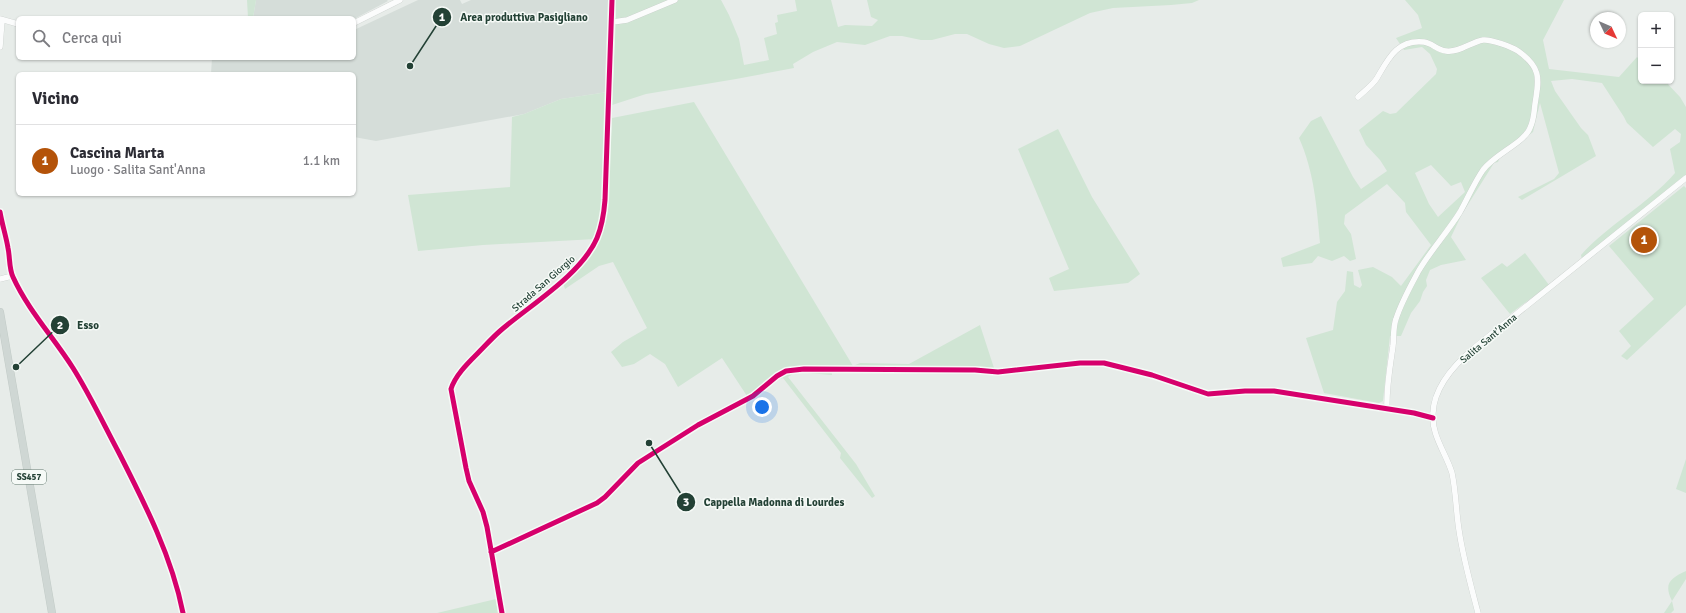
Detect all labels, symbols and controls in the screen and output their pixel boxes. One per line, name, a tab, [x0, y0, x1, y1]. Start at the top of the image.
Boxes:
callout: Area produttiva Pasigliano	[432, 5, 596, 28]
text: 1	[439, 10, 446, 25]
text: Area produttiva Pasigliano	[460, 11, 588, 24]
north arrow	[1590, 12, 1626, 48]
map controls	[1638, 12, 1674, 84]
button: +	[1638, 12, 1674, 48]
search box	[16, 16, 356, 60]
icon: search	[30, 27, 52, 49]
text: Cerca qui	[62, 29, 122, 47]
button: −	[1638, 48, 1674, 84]
text: Vicino	[32, 88, 79, 109]
text: Cascina Marta	[70, 144, 164, 162]
text: 1	[41, 153, 49, 169]
text: 1.1 km	[303, 153, 340, 169]
text: Luogo · Salita Sant'Anna	[70, 162, 206, 178]
pin: 1	[1631, 225, 1657, 255]
street label: Strada San Giorgio	[510, 253, 578, 314]
street label: Salita Sant'Anna	[1458, 311, 1520, 366]
callout: Esso	[50, 313, 107, 336]
text: 2	[57, 318, 63, 333]
text: Esso	[77, 319, 99, 332]
your location	[752, 397, 772, 417]
road number: SS457	[12, 470, 46, 484]
callout: Cappella Madonna di Lourdes	[676, 491, 853, 514]
text: 3	[683, 495, 689, 510]
text: Cappella Madonna di Lourdes	[704, 496, 844, 509]

